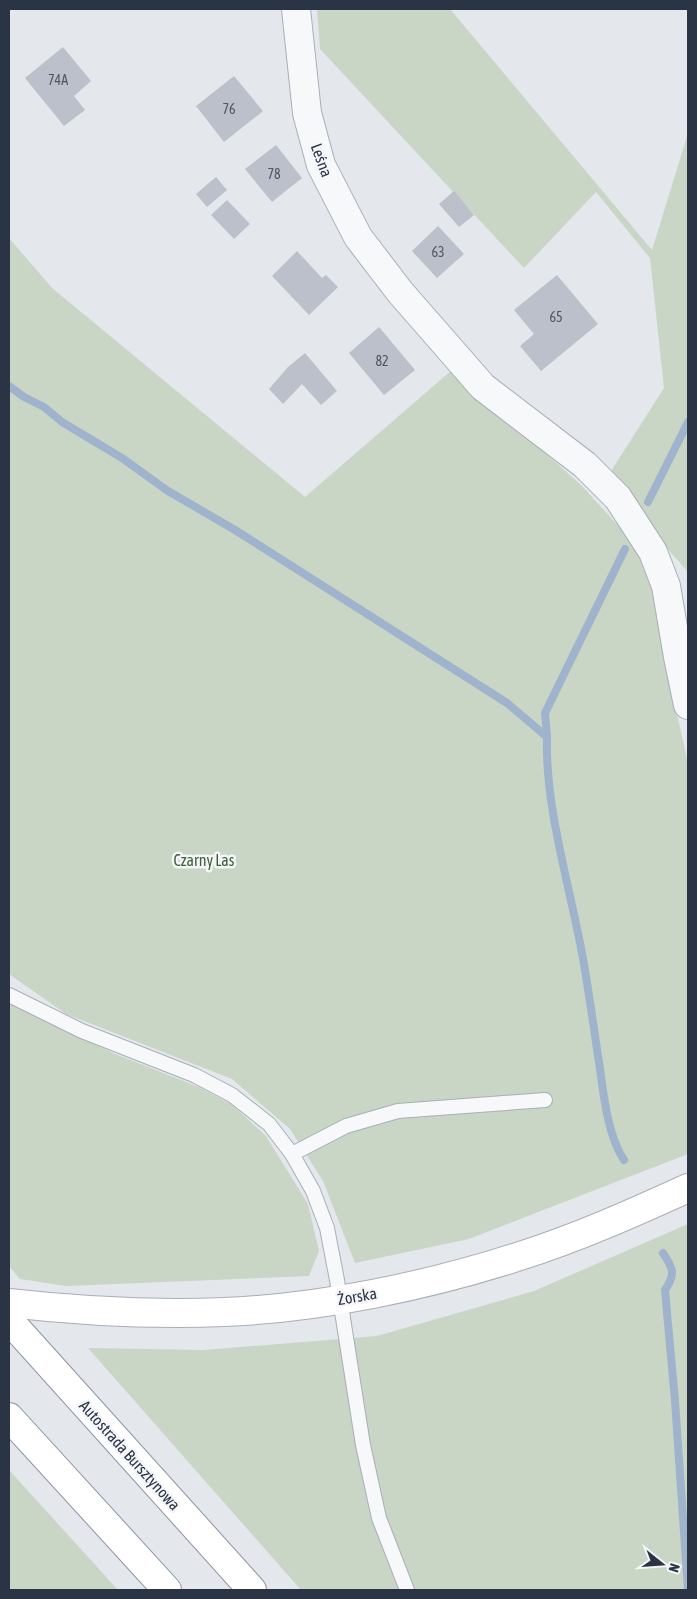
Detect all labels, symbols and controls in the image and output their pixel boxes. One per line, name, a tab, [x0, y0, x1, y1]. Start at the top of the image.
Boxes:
house number: 74A	[48, 72, 68, 88]
house number: 76	[222, 101, 236, 117]
street label: Leśna	[308, 141, 336, 179]
house number: 78	[267, 166, 281, 182]
house number: 63	[431, 244, 445, 260]
house number: 65	[549, 309, 563, 325]
house number: 82	[375, 353, 389, 369]
park label: Czarny Las	[174, 851, 235, 870]
street label: Żorska	[336, 1284, 378, 1308]
street label: Autostrada Bursztynowa	[75, 1396, 184, 1514]
north arrow	[637, 1539, 687, 1589]
text: N	[666, 1562, 683, 1574]

